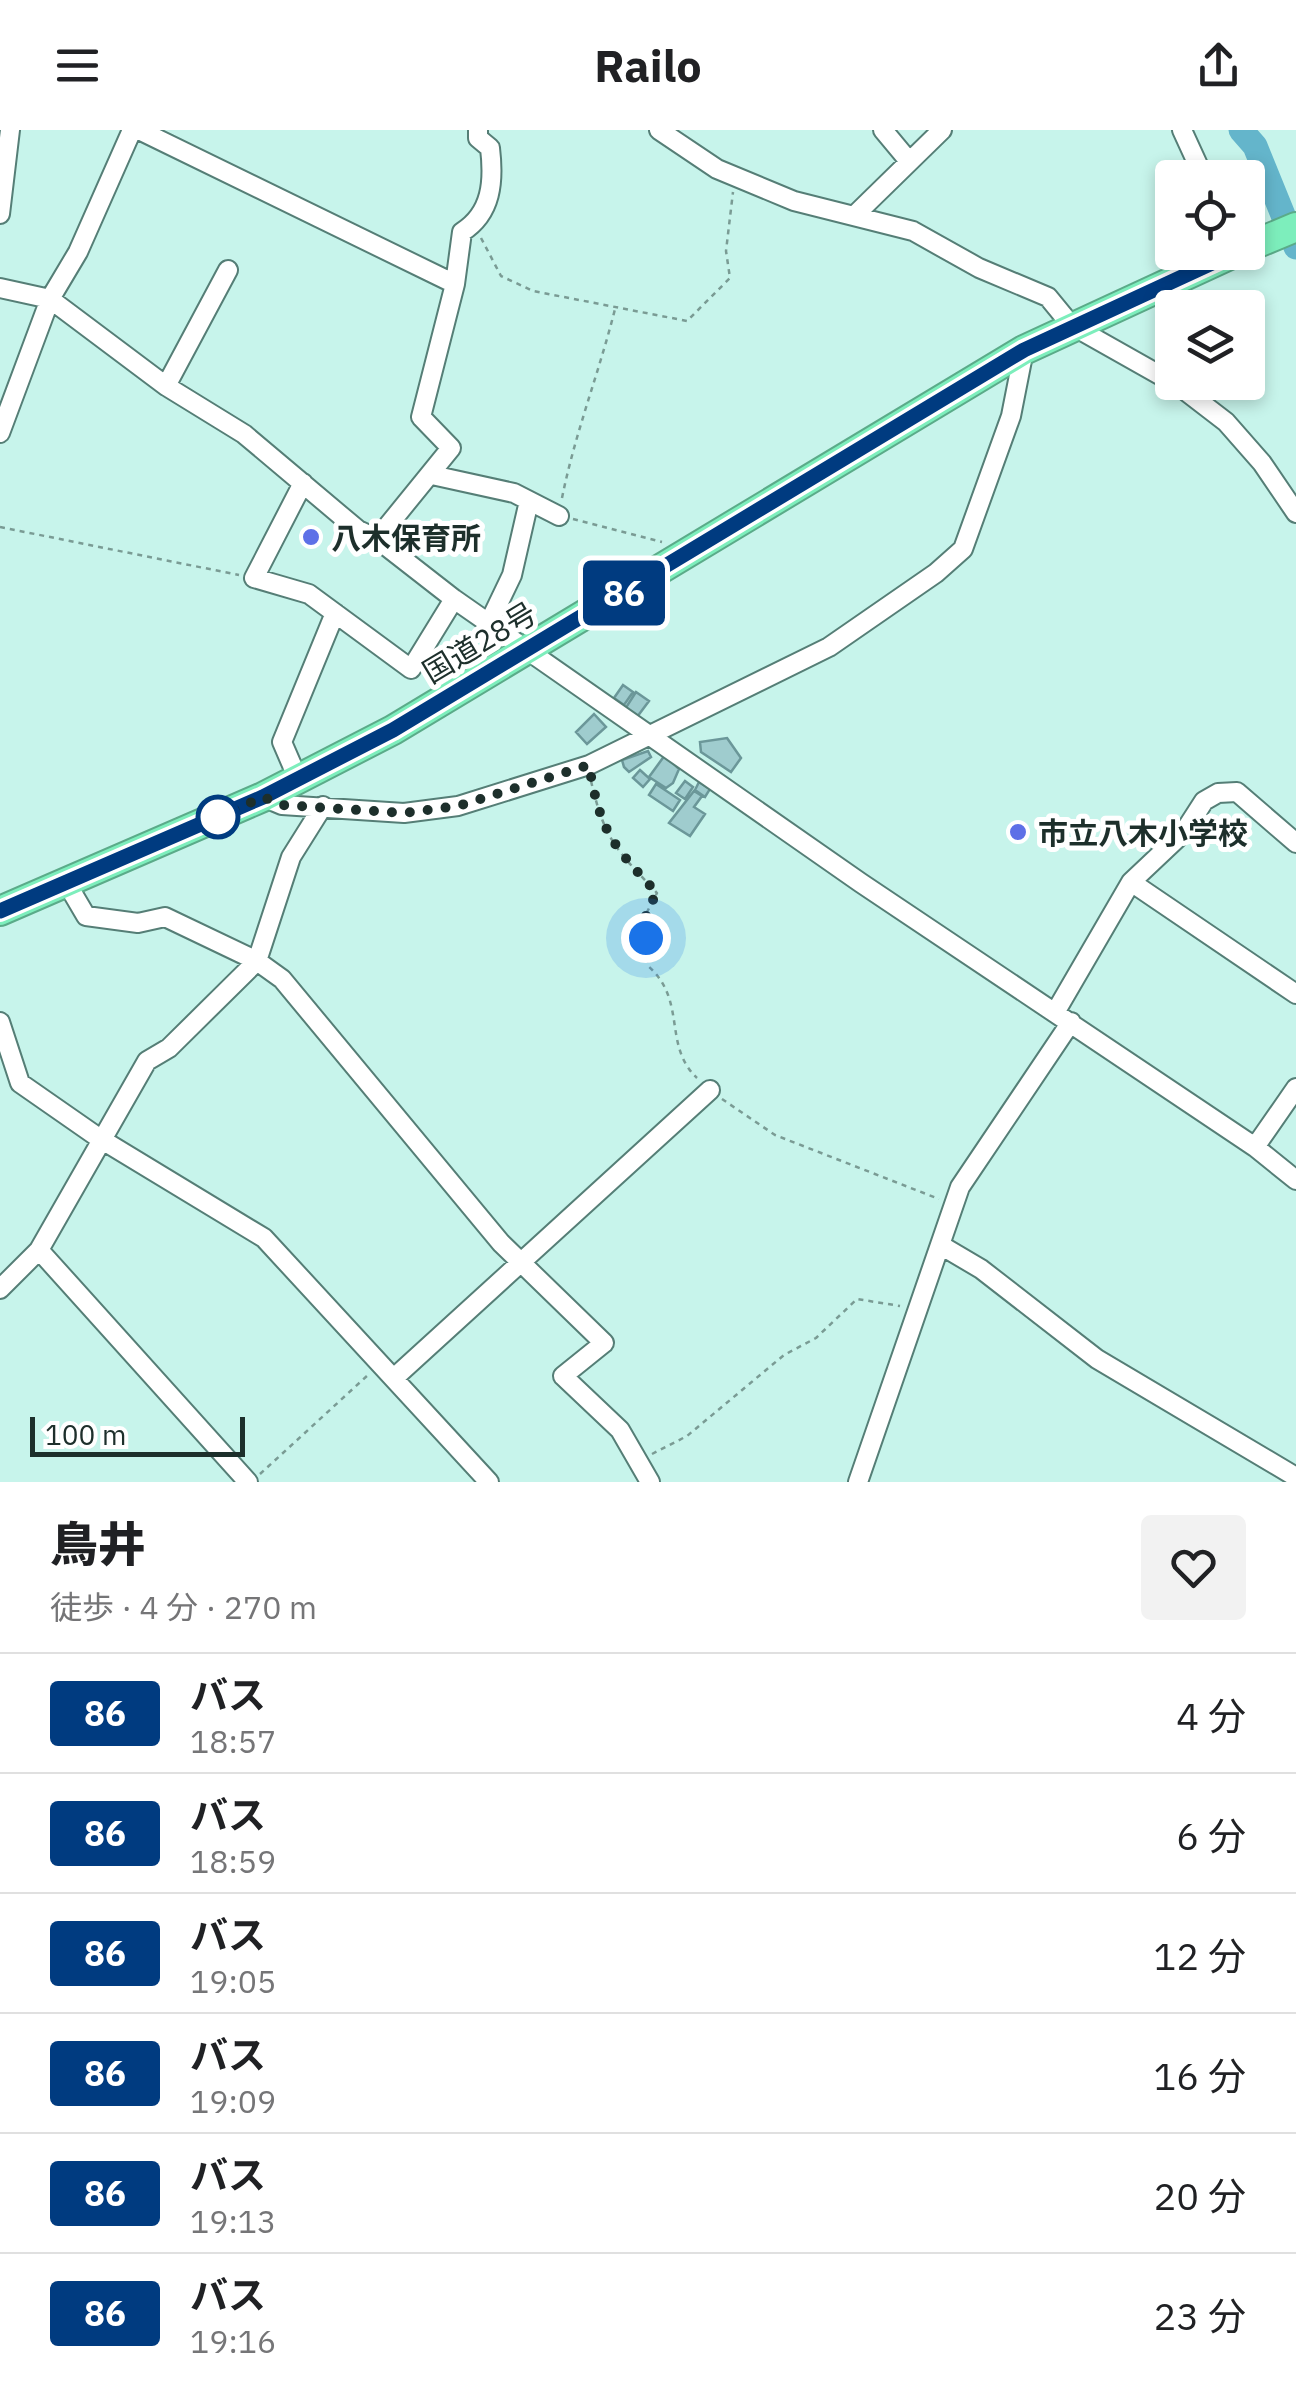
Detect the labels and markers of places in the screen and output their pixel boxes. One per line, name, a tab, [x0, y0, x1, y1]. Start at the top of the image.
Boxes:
place label: 八木保育所	[331, 518, 481, 557]
marker: 八木保育所	[300, 526, 322, 548]
unlabelled marker	[197, 796, 239, 838]
place label: 市立八木小学校	[1038, 813, 1248, 852]
marker: 市立八木小学校	[1007, 821, 1029, 843]

